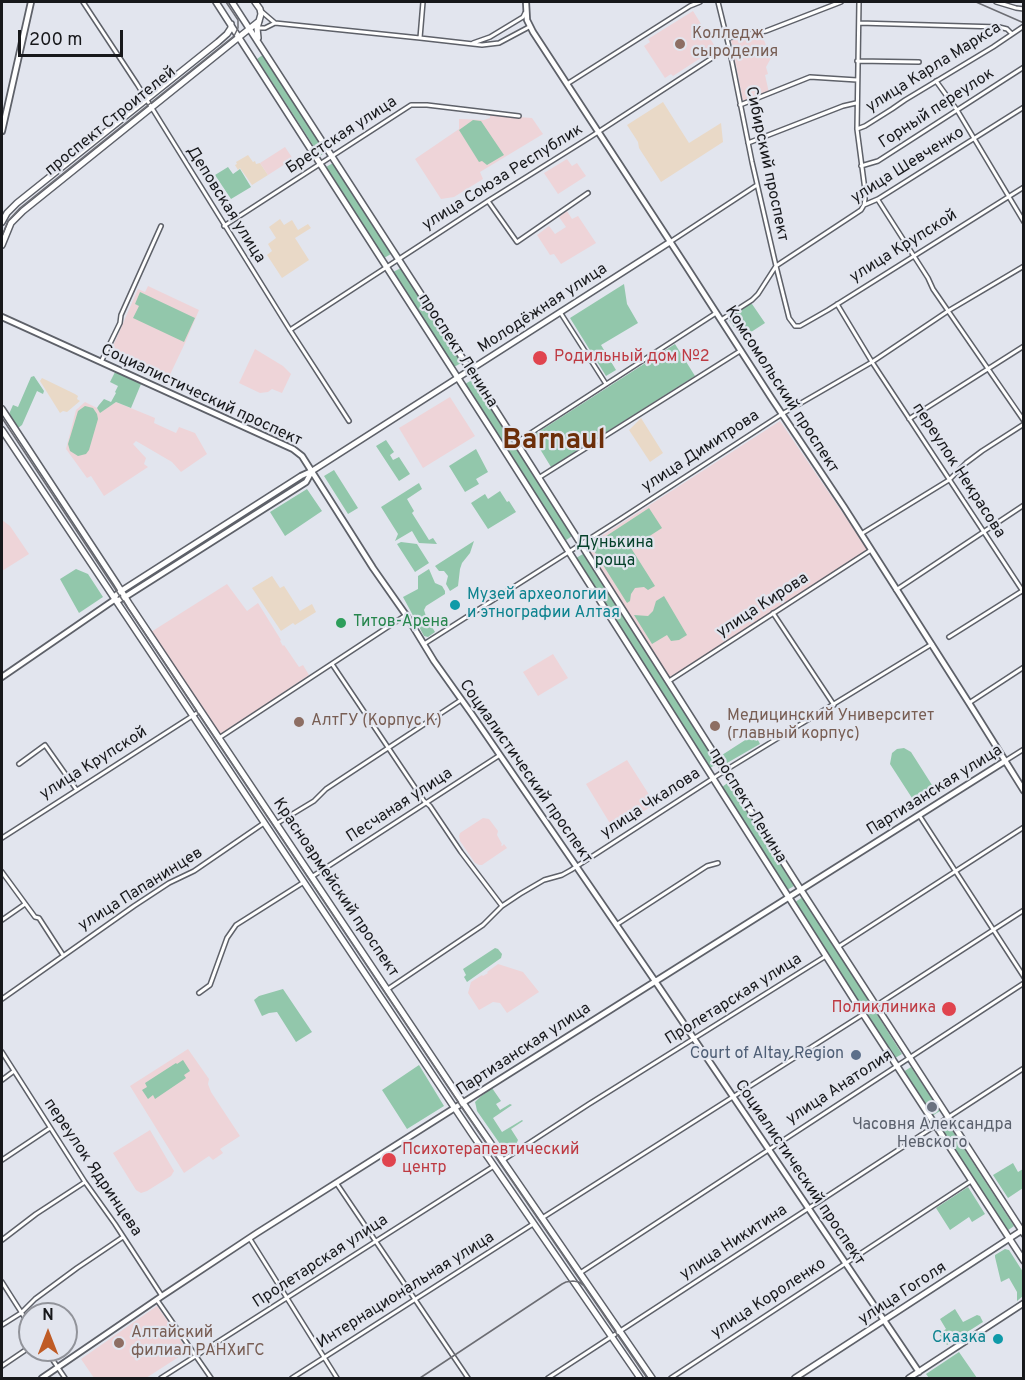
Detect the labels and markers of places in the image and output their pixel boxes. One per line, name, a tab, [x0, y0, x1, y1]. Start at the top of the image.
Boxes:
place label: Колледж сыроделия	[692, 25, 778, 63]
marker: Колледж сыроделия	[673, 37, 687, 51]
place label: Родильный дом №2	[554, 348, 710, 368]
marker: Родильный дом №2	[531, 349, 549, 367]
place label: Музей археологии и этнографии Алтая	[467, 586, 620, 624]
marker: Музей археологии и этнографии Алтая	[448, 598, 462, 612]
place label: Титов-Арена	[353, 613, 448, 633]
marker: Титов-Арена	[334, 616, 348, 630]
place label: Медицинский Университет (главный корпус)	[727, 707, 934, 745]
place label: АлтГУ (Корпус К)	[311, 712, 442, 732]
marker: АлтГУ (Корпус К)	[292, 715, 306, 729]
marker: Медицинский Университет (главный корпус)	[708, 719, 722, 733]
place label: Поликлиника	[831, 999, 936, 1019]
marker: Поликлиника	[940, 1000, 958, 1018]
place label: Court of Altay Region	[690, 1045, 844, 1065]
marker: Court of Altay Region	[849, 1048, 863, 1062]
marker: Часовня Александра Невского	[925, 1100, 939, 1114]
place label: Часовня Александра Невского	[852, 1116, 1012, 1154]
place label: Психотерапевтический центр	[402, 1141, 579, 1179]
marker: Психотерапевтический центр	[380, 1151, 398, 1169]
place label: Алтайский филиал РАНХиГС	[131, 1324, 265, 1362]
place label: Сказка	[932, 1329, 986, 1349]
marker: Сказка	[991, 1332, 1005, 1346]
marker: Алтайский филиал РАНХиГС	[112, 1336, 126, 1350]

